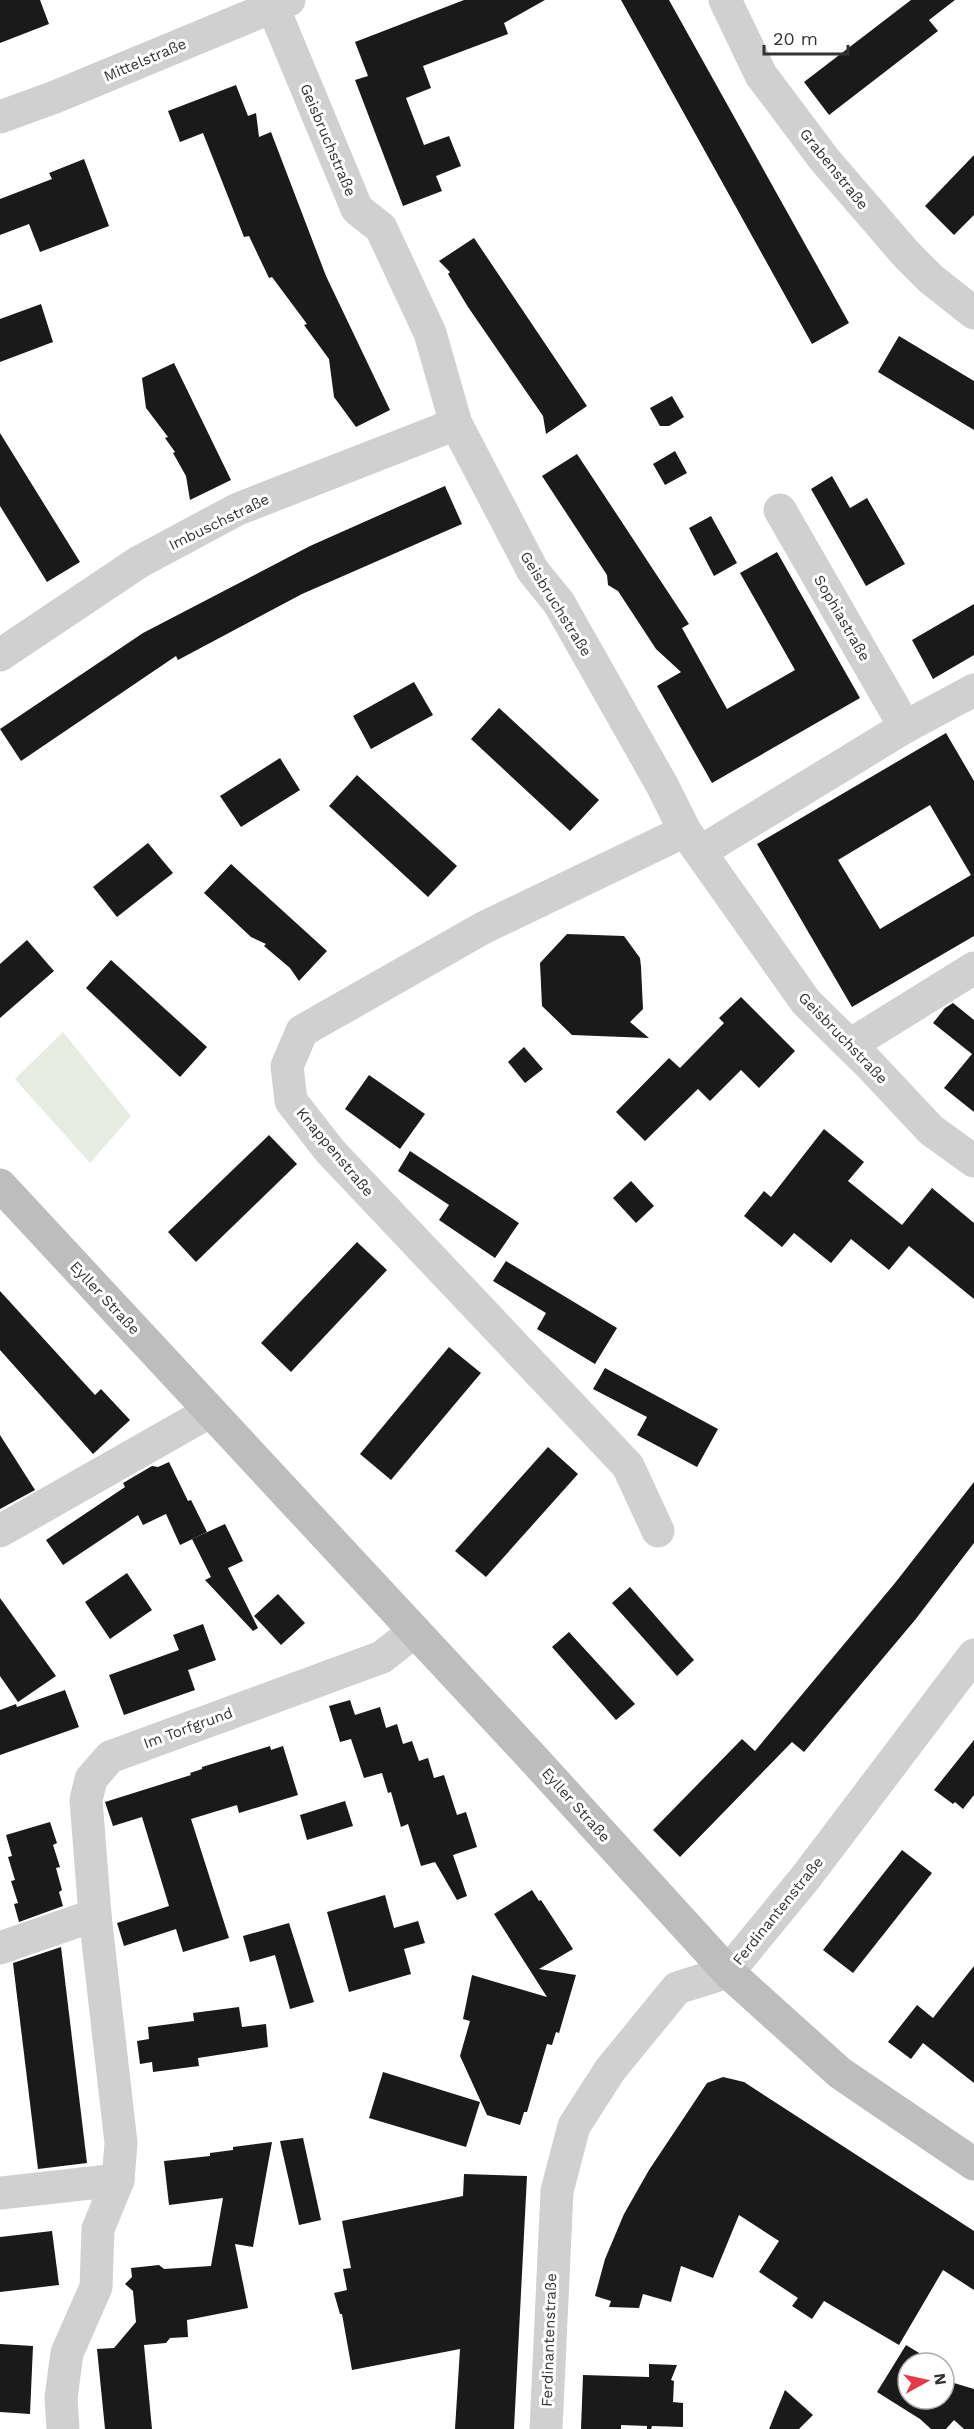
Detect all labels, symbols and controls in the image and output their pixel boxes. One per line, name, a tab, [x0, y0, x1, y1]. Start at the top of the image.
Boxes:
scale bar	[764, 18, 848, 56]
text: 20 m	[773, 28, 818, 49]
street label: Mittelstraße	[101, 34, 189, 86]
street label: Geisbruchstraße	[296, 81, 360, 199]
street label: Grabenstraße	[796, 125, 872, 213]
street label: Imbuschstraße	[166, 490, 272, 554]
street label: Geisbruchstraße	[516, 548, 596, 660]
street label: Sophiastraße	[810, 572, 874, 664]
street label: Geisbruchstraße	[795, 988, 891, 1088]
street label: Knappenstraße	[292, 1104, 378, 1200]
street label: Eyller Straße	[66, 1258, 144, 1338]
street label: Im Torfgrund	[141, 1704, 235, 1752]
street label: Eyller Straße	[538, 1764, 614, 1846]
street label: Ferdinantenstraße	[729, 1853, 827, 1969]
street label: Ferdinantenstraße	[538, 2273, 560, 2407]
north arrow	[896, 2351, 956, 2411]
text: N	[930, 2372, 951, 2386]

